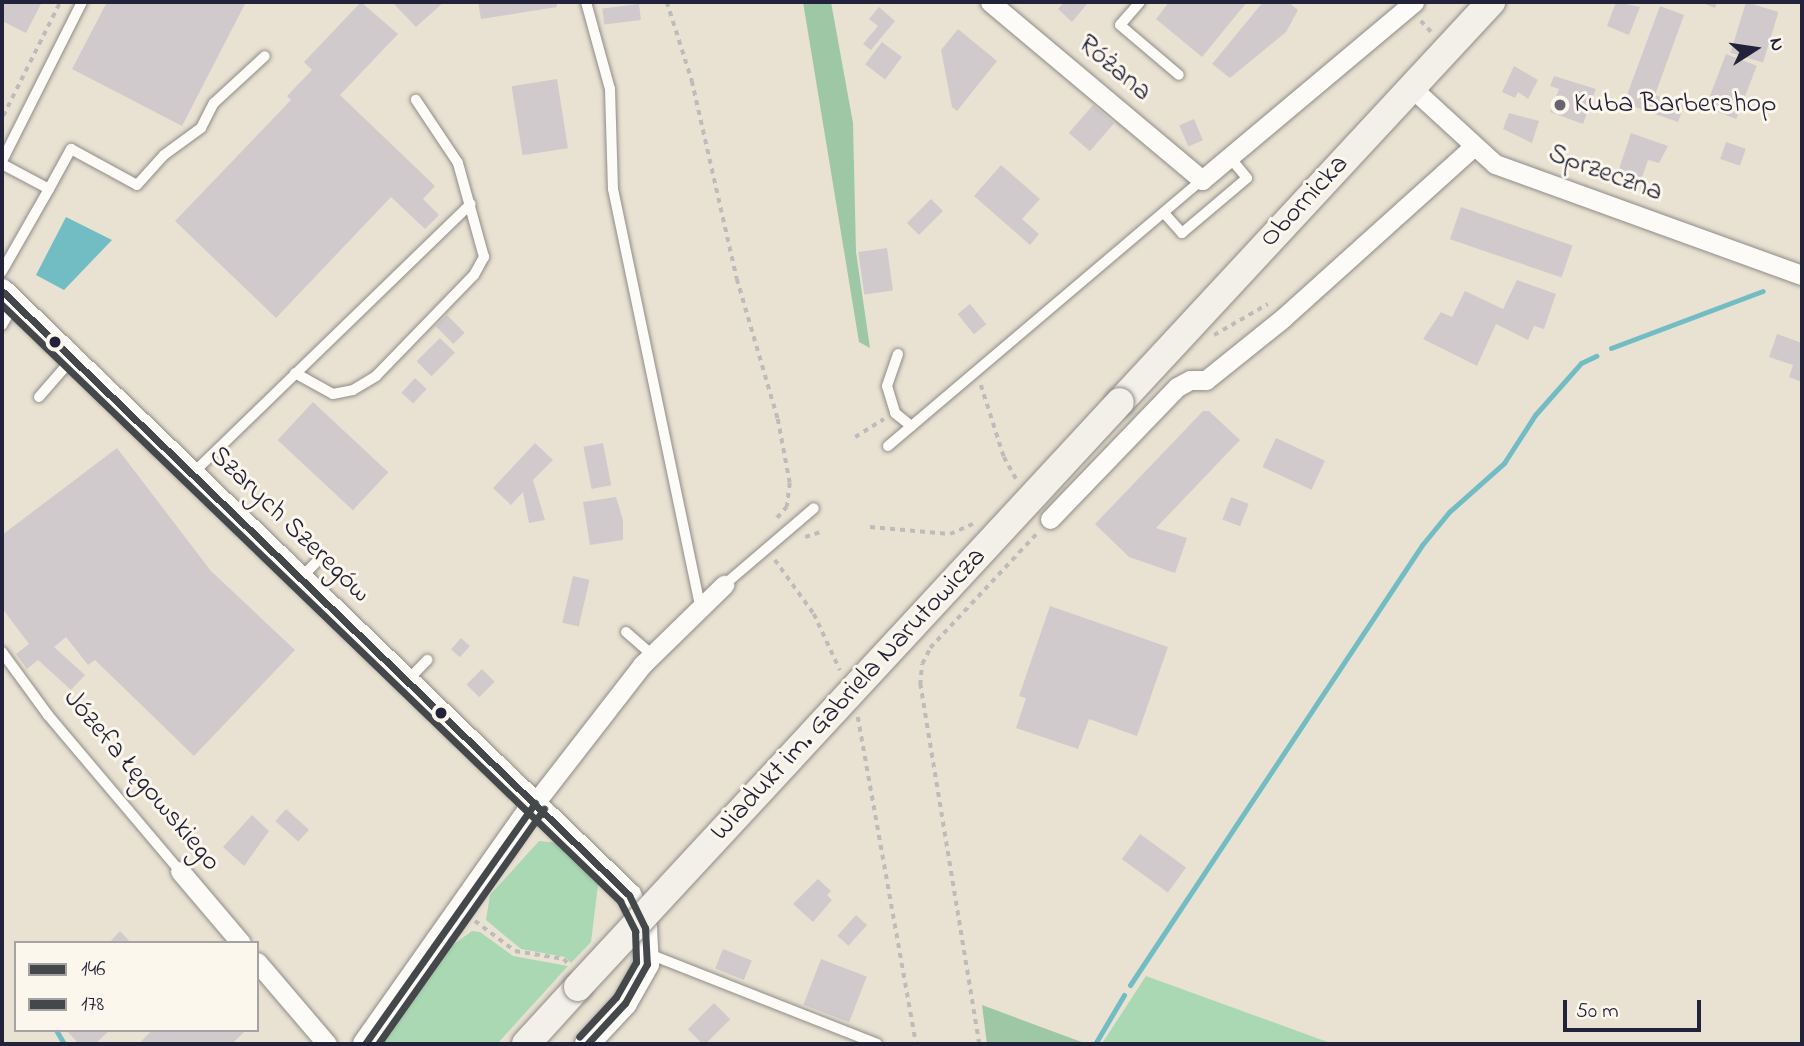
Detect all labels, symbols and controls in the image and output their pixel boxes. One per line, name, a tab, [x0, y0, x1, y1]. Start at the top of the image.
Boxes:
north arrow	[1720, 14, 1790, 84]
street label: Różana	[1070, 29, 1158, 109]
text: N	[1761, 35, 1791, 54]
place label: Kuba Barbershop	[1574, 88, 1776, 122]
marker: Kuba Barbershop	[1552, 97, 1568, 113]
street label: Sprzeczna	[1543, 138, 1667, 210]
street label: Obornicka	[1253, 148, 1357, 256]
unlabelled marker	[48, 335, 62, 349]
street label: Szarych Szeregów	[201, 439, 377, 611]
street label: Wiadukt im. Gabriela Narutowicza	[704, 541, 994, 849]
street label: Józefa Łęgowskiego	[55, 683, 227, 879]
unlabelled marker	[434, 706, 448, 720]
legend	[14, 941, 259, 1032]
text: 146	[81, 955, 106, 985]
scale bar	[1566, 986, 1704, 1030]
text: 178	[81, 990, 104, 1020]
text: 50 m	[1576, 997, 1619, 1027]

